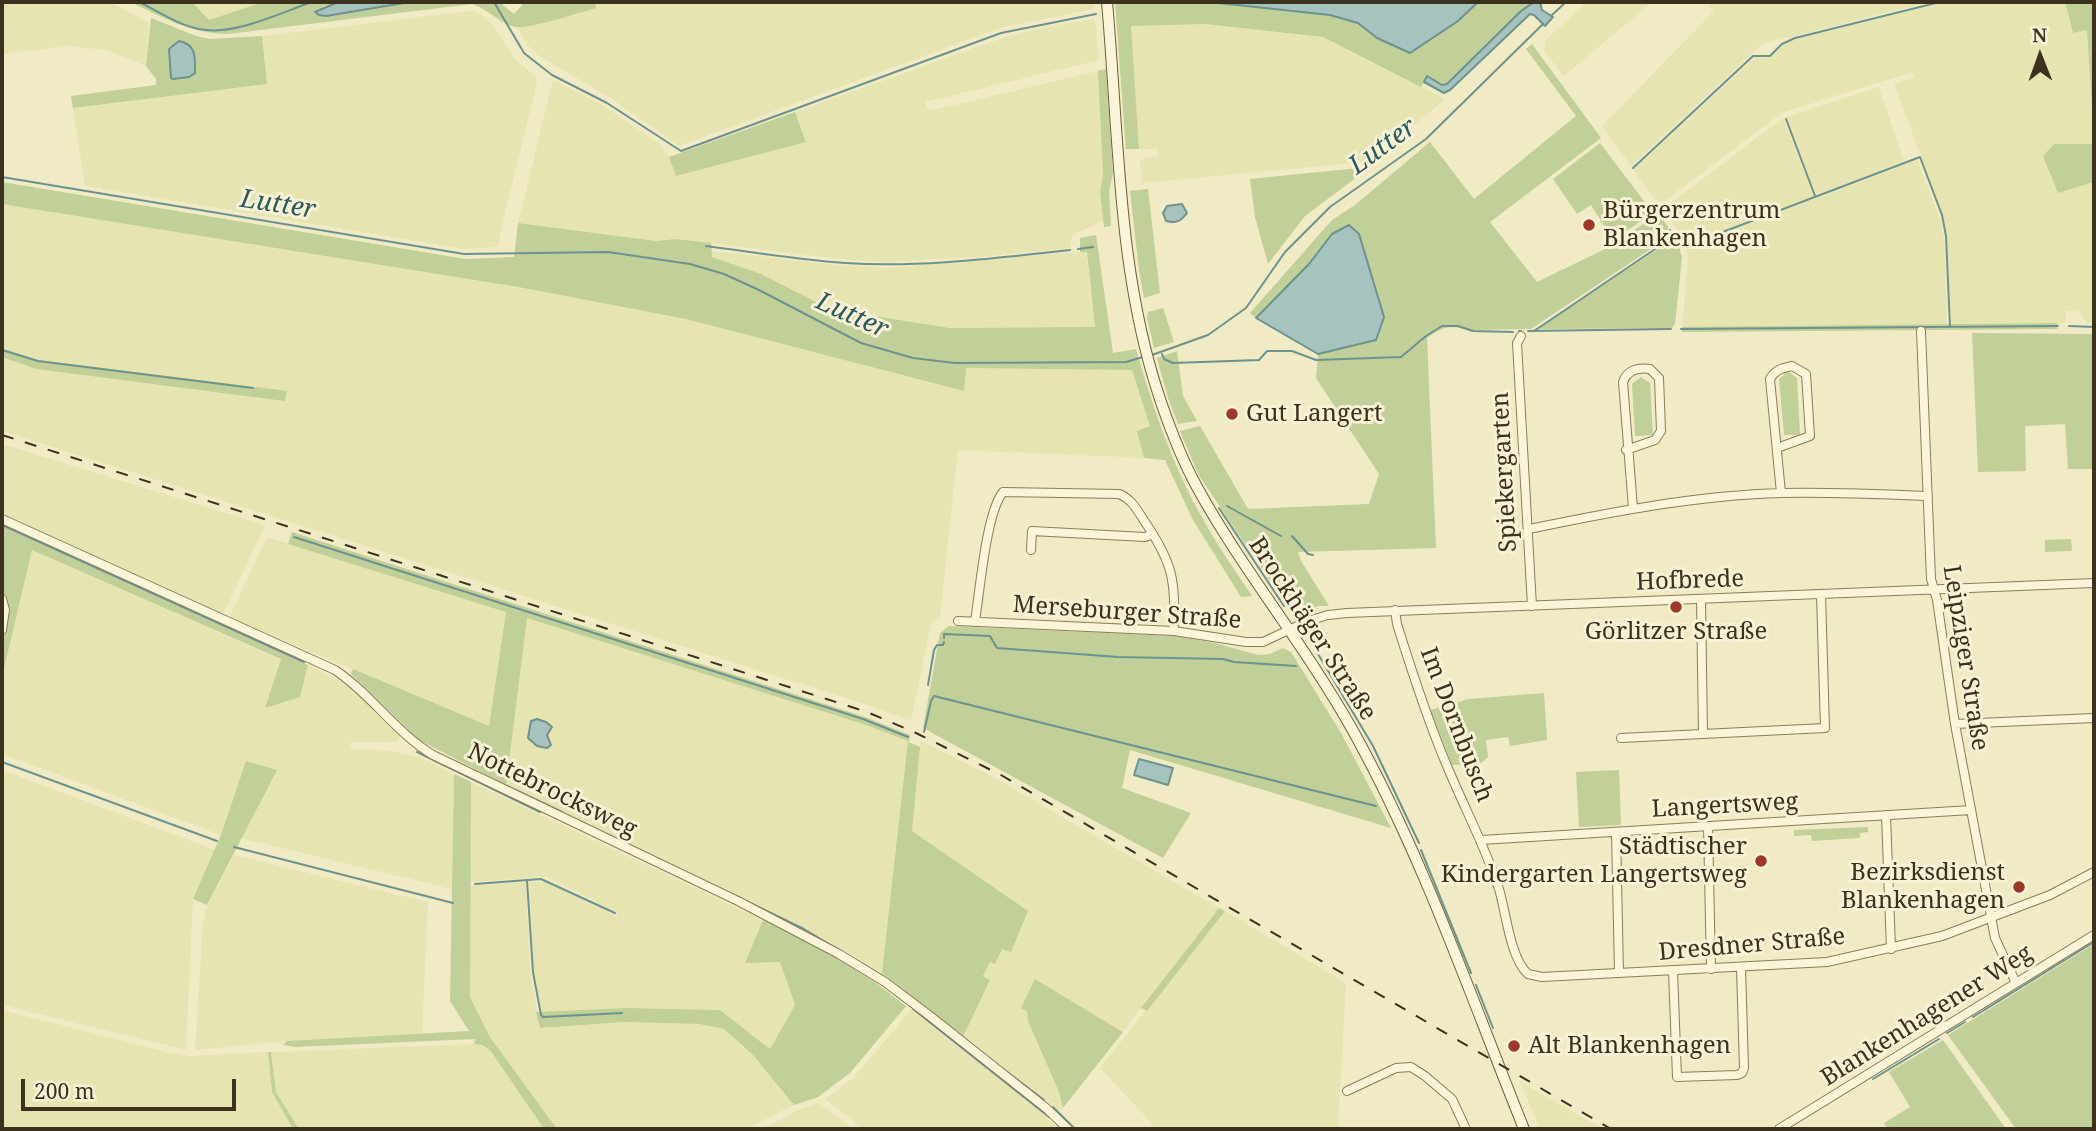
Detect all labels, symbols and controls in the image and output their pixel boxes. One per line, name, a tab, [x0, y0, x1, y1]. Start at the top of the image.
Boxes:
north arrow	[2005, 21, 2075, 91]
text: N	[2032, 22, 2047, 48]
water label: Lutter	[1343, 112, 1423, 182]
water label: Lutter	[238, 184, 318, 226]
place label: Bürgerzentrum Blankenhagen	[1603, 197, 1781, 253]
marker: Bürgerzentrum Blankenhagen	[1581, 217, 1597, 233]
water label: Lutter	[811, 286, 893, 346]
street label: Spiekergarten	[1486, 391, 1524, 553]
place label: Gut Langert	[1246, 400, 1383, 428]
marker: Gut Langert	[1224, 406, 1240, 422]
street label: Brockhäger Straße	[1242, 532, 1382, 726]
street label: Leipziger Straße	[1936, 563, 1994, 753]
street label: Hofbrede	[1635, 565, 1745, 597]
street label: Merseburger Straße	[1012, 591, 1242, 635]
marker: Görlitzer Straße	[1668, 599, 1684, 615]
place label: Görlitzer Straße	[1585, 618, 1767, 646]
street label: Im Dornbusch	[1413, 643, 1499, 807]
street label: Nottebrocksweg	[463, 738, 641, 844]
street label: Langertsweg	[1651, 788, 1799, 824]
place label: Städtischer Kindergarten Langertsweg	[1441, 833, 1747, 889]
marker: Städtischer Kindergarten Langertsweg	[1753, 853, 1769, 869]
place label: Bezirksdienst Blankenhagen	[1841, 859, 2005, 915]
marker: Bezirksdienst Blankenhagen	[2011, 879, 2027, 895]
street label: Dresdner Straße	[1657, 922, 1847, 968]
street label: Blankenhagener Weg	[1816, 939, 2038, 1093]
place label: Alt Blankenhagen	[1528, 1032, 1731, 1060]
marker: Alt Blankenhagen	[1506, 1038, 1522, 1054]
scale bar	[24, 1064, 240, 1108]
text: 200 m	[34, 1077, 95, 1105]

